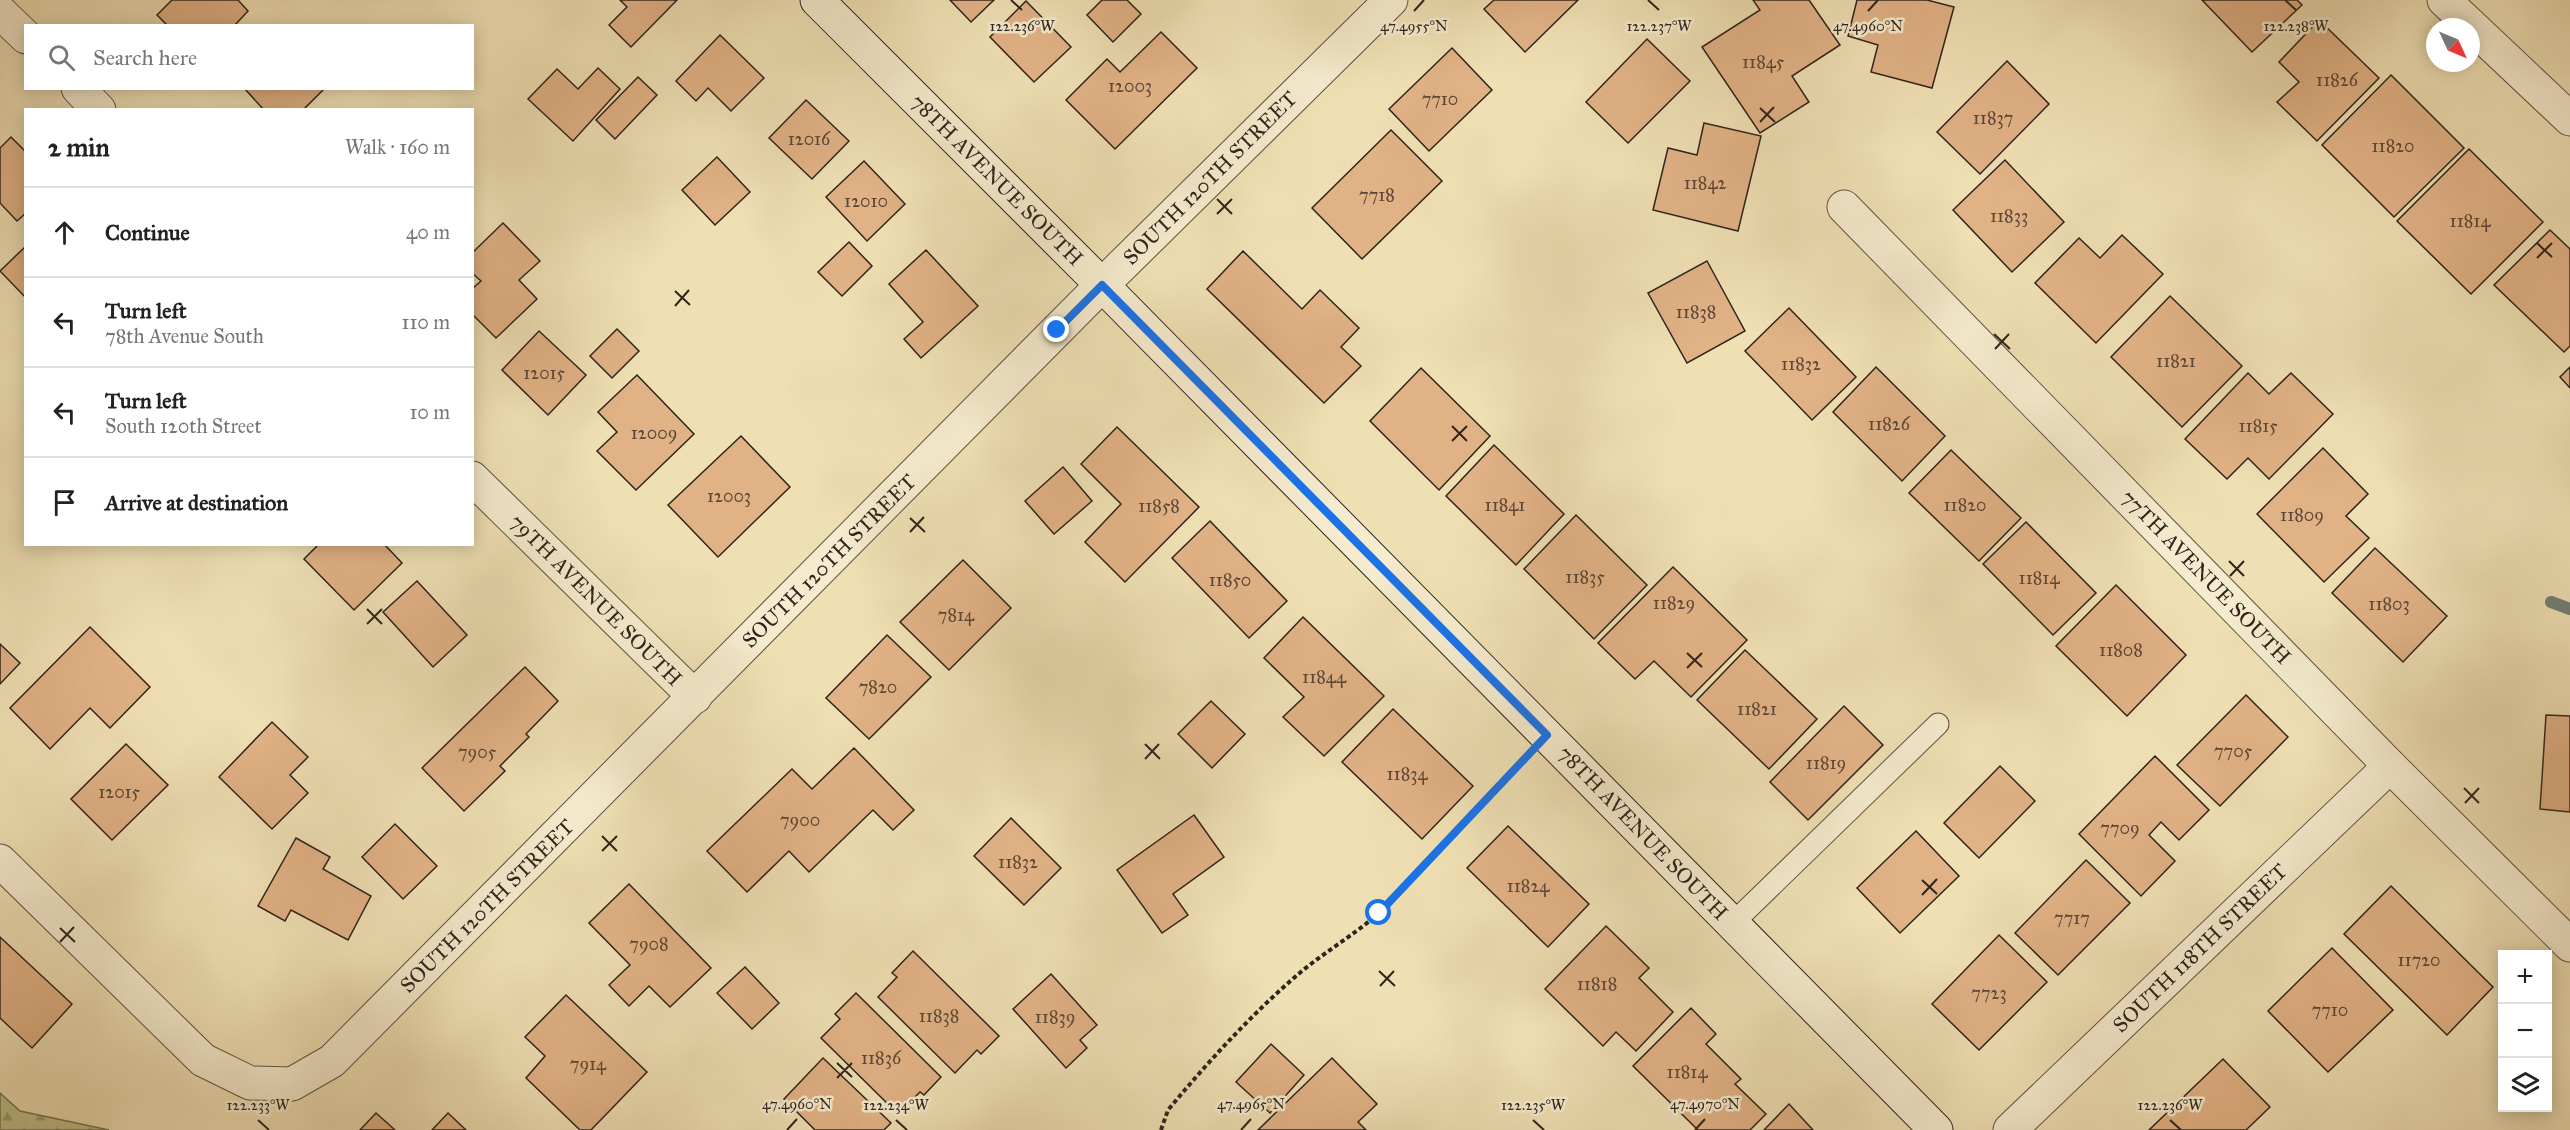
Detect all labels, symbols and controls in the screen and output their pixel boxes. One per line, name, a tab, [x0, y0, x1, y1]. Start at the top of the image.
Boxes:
text: 122.236°W	[990, 17, 1055, 35]
text: 47.4955°N	[1380, 17, 1448, 35]
text: 122.237°W	[1626, 17, 1692, 35]
text: 47.4960°N	[1833, 17, 1903, 35]
text: 122.238°W	[2263, 17, 2329, 35]
north arrow	[2426, 18, 2480, 72]
search box	[24, 24, 474, 90]
icon: search	[45, 41, 78, 74]
text: Search here	[93, 44, 197, 71]
house number: 11845	[1742, 51, 1785, 73]
house number: 11826	[2316, 69, 2359, 91]
house number: 12003	[1108, 75, 1152, 97]
street label: SOUTH 120TH STREET	[1118, 86, 1302, 270]
house number: 7710	[1422, 88, 1458, 110]
street label: 78TH AVENUE SOUTH	[906, 89, 1088, 271]
house number: 11837	[1973, 107, 2013, 129]
house number: 12016	[788, 128, 831, 150]
text: 2 min	[48, 131, 109, 163]
text: Walk · 160 m	[345, 135, 450, 159]
house number: 11820	[2371, 135, 2415, 157]
house number: 11842	[1684, 172, 1726, 194]
house number: 7718	[1359, 184, 1395, 206]
house number: 12010	[844, 190, 888, 212]
house number: 11833	[1990, 205, 2028, 227]
house number: 11814	[2450, 210, 2491, 232]
icon: ahead	[48, 216, 81, 249]
text: Continue	[105, 219, 190, 246]
text: 40 m	[406, 220, 450, 244]
text: Turn left	[105, 297, 187, 324]
house number: 11838	[1676, 301, 1716, 323]
icon: left	[48, 306, 81, 339]
text: 110 m	[402, 310, 450, 334]
route end	[1043, 316, 1069, 342]
text: 78th Avenue South	[105, 324, 264, 348]
house number: 11821	[2156, 350, 2196, 372]
house number: 11832	[1781, 353, 1821, 375]
house number: 12015	[523, 362, 565, 384]
text: Turn left	[105, 387, 187, 414]
icon: left	[48, 396, 81, 429]
text: 10 m	[409, 400, 450, 424]
house number: 11826	[1868, 413, 1911, 435]
text: South 120th Street	[105, 414, 261, 438]
house number: 11815	[2238, 415, 2278, 437]
house number: 12009	[631, 422, 677, 444]
street label: SOUTH 120TH STREET	[737, 469, 921, 653]
street label: 77TH AVENUE SOUTH	[2116, 484, 2296, 670]
house number: 12003	[707, 485, 751, 507]
icon: arrive	[48, 486, 81, 519]
text: Arrive at destination	[105, 489, 288, 516]
house number: 11841	[1485, 494, 1525, 516]
house number: 11820	[1943, 494, 1987, 516]
house number: 11858	[1138, 495, 1180, 517]
house number: 11809	[2280, 504, 2324, 526]
street label: 79TH AVENUE SOUTH	[505, 509, 687, 691]
house number: 11835	[1565, 566, 1605, 588]
house number: 11814	[2019, 567, 2060, 589]
house number: 11850	[1209, 569, 1251, 591]
house number: 11829	[1653, 592, 1695, 614]
house number: 11803	[2368, 593, 2410, 615]
house number: 7814	[938, 604, 975, 626]
house number: 11808	[2099, 639, 2143, 661]
house number: 11844	[1302, 666, 1347, 688]
house number: 7820	[859, 676, 897, 698]
house number: 11821	[1737, 698, 1777, 720]
street label: 78TH AVENUE SOUTH	[1553, 740, 1733, 926]
house number: 7705	[2214, 740, 2253, 762]
house number: 7905	[458, 741, 497, 763]
house number: 11819	[1806, 752, 1846, 774]
house number: 11834	[1386, 763, 1428, 785]
house number: 12015	[98, 781, 140, 803]
house number: 7900	[780, 809, 820, 831]
street label: SOUTH 120TH STREET	[395, 814, 579, 998]
house number: 7709	[2100, 817, 2140, 839]
house number: 11832	[998, 851, 1038, 873]
street label: SOUTH 118TH STREET	[2107, 858, 2293, 1038]
house number: 11824	[1507, 875, 1550, 897]
route start	[1365, 899, 1391, 925]
house number: 7717	[2054, 907, 2090, 929]
house number: 7908	[629, 933, 669, 955]
house number: 11720	[2397, 949, 2441, 971]
map controls	[2498, 950, 2552, 1112]
button: +	[2498, 950, 2552, 1004]
house number: 11818	[1577, 973, 1617, 995]
house number: 7723	[1971, 982, 2007, 1004]
house number: 7710	[2312, 999, 2348, 1021]
button: −	[2498, 1004, 2552, 1058]
house number: 11838	[919, 1005, 959, 1027]
house number: 11839	[1035, 1006, 1075, 1028]
house number: 11836	[861, 1047, 902, 1069]
house number: 7914	[570, 1053, 607, 1075]
button: layers	[2498, 1058, 2552, 1112]
house number: 11814	[1667, 1061, 1708, 1083]
text: 47.4960°N	[762, 1095, 832, 1113]
text: 47.4965°N	[1217, 1095, 1285, 1113]
text: 47.4970°N	[1670, 1095, 1740, 1113]
text: 122.233°W	[226, 1096, 290, 1114]
text: 122.234°W	[863, 1096, 930, 1114]
text: 122.235°W	[1501, 1096, 1566, 1114]
text: 122.236°W	[2138, 1096, 2203, 1114]

